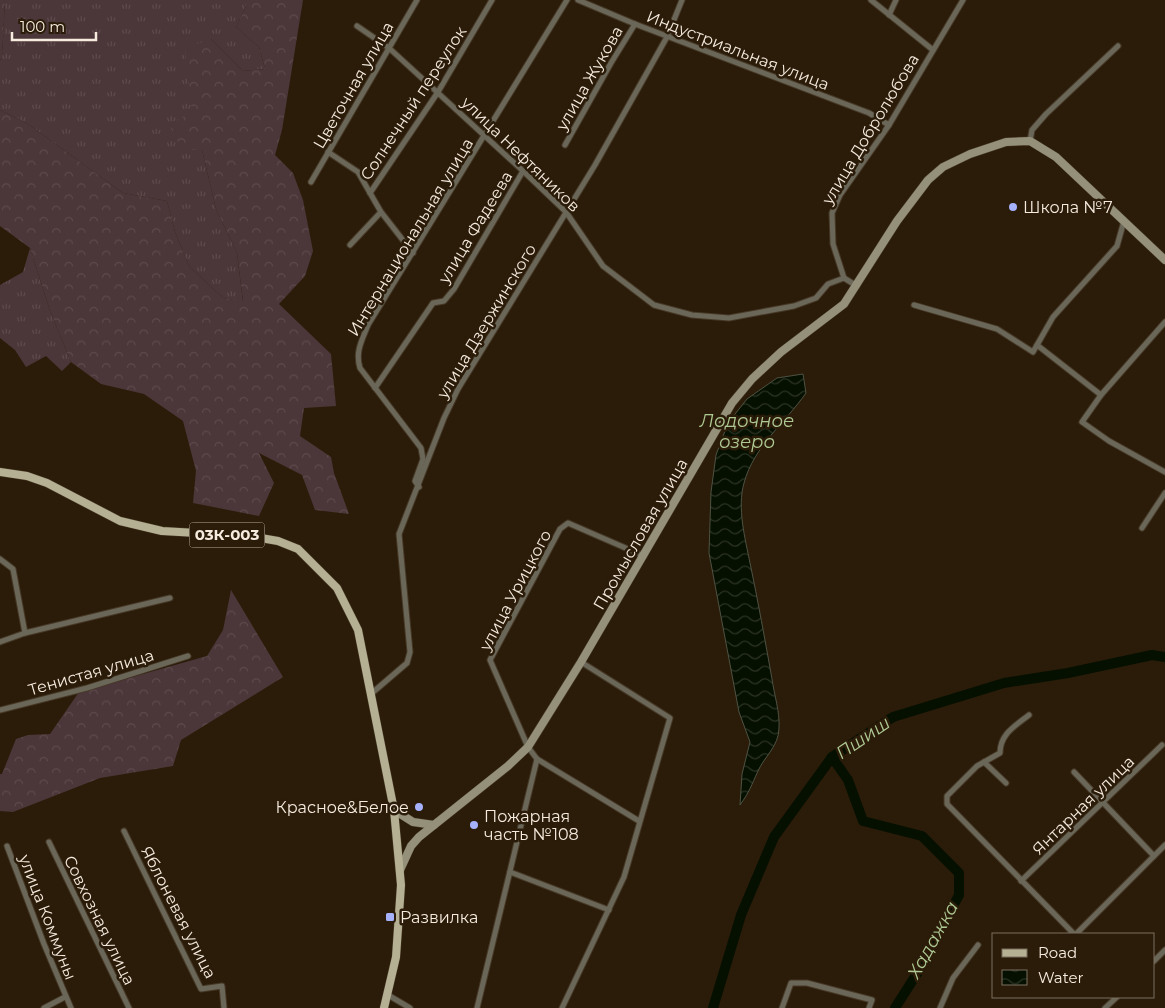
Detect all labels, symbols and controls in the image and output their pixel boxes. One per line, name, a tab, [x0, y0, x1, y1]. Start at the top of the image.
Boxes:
street label: Индустриальная улица	[644, 7, 832, 94]
scale bar	[12, 10, 96, 42]
text: 100 m	[20, 17, 65, 36]
street label: Цветочная улица	[309, 18, 398, 152]
street label: Солнечный переулок	[357, 22, 471, 184]
street label: улица Жукова	[551, 23, 627, 135]
street label: улица Добролюбова	[817, 51, 923, 209]
street label: улица Нефтяников	[457, 92, 584, 216]
street label: Интернациональная улица	[344, 135, 477, 340]
street label: улица Фадеева	[434, 168, 516, 288]
place label: Школа №7	[1023, 198, 1113, 217]
marker: Школа №7	[1007, 201, 1019, 213]
street label: улица Дзержинского	[432, 241, 540, 403]
water label: Лодочное озеро	[699, 410, 794, 453]
street label: Промысловая улица	[589, 455, 692, 613]
road number: 03К-003	[190, 522, 264, 548]
street label: улица Урицкого	[475, 527, 555, 655]
street label: Тенистая улица	[26, 645, 156, 700]
water label: Пшиш	[832, 712, 894, 764]
street label: Янтарная улица	[1028, 752, 1138, 859]
place label: Красное&Белое	[276, 798, 409, 817]
marker: Красное&Белое	[413, 801, 425, 813]
place label: Пожарная часть №108	[484, 807, 579, 844]
marker: Пожарная часть №108	[468, 819, 480, 831]
street label: Яблоневая улица	[137, 843, 220, 982]
street label: улица Коммуны	[15, 851, 80, 982]
street label: Совхозная улица	[60, 852, 139, 988]
water label: Хадажка	[902, 898, 963, 983]
place label: Развилка	[400, 908, 478, 927]
marker: Развилка	[384, 911, 396, 923]
legend	[992, 933, 1155, 998]
text: Road	[1038, 943, 1077, 962]
text: Water	[1038, 968, 1084, 987]

